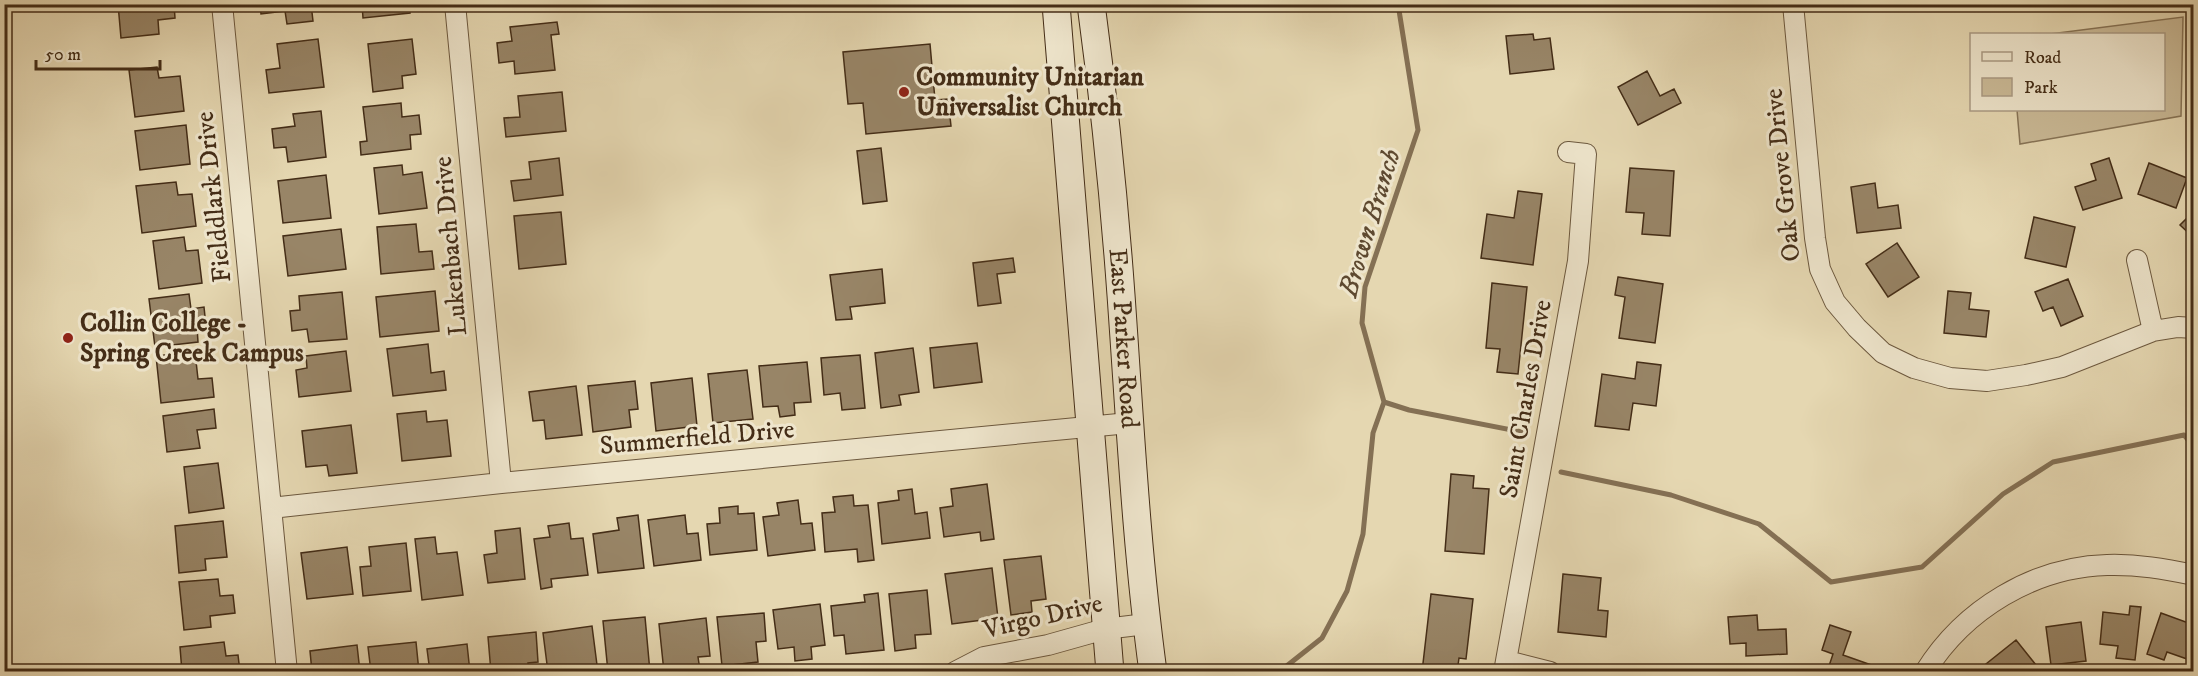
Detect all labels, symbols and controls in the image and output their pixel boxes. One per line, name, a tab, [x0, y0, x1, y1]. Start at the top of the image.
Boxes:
scale bar	[36, 33, 160, 71]
legend	[1970, 33, 2165, 111]
text: 50 m	[45, 44, 81, 66]
text: Road	[2024, 47, 2061, 69]
place label: Community Unitarian Universalist Church	[916, 61, 1144, 124]
text: Park	[2024, 77, 2058, 99]
marker: Community Unitarian Universalist Church	[897, 85, 911, 99]
street label: Oak Grove Drive	[1757, 87, 1809, 263]
street label: Fielddlark Drive	[189, 110, 239, 284]
water label: Brown Branch	[1331, 145, 1409, 302]
street label: Lukenbach Drive	[427, 155, 475, 337]
street label: East Parker Road	[1101, 247, 1146, 429]
street label: Saint Charles Drive	[1492, 297, 1560, 501]
place label: Collin College - Spring Creek Campus	[80, 307, 304, 370]
marker: Collin College - Spring Creek Campus	[61, 331, 75, 345]
street label: Summerfield Drive	[598, 413, 796, 463]
street label: Virgo Drive	[979, 587, 1106, 647]

